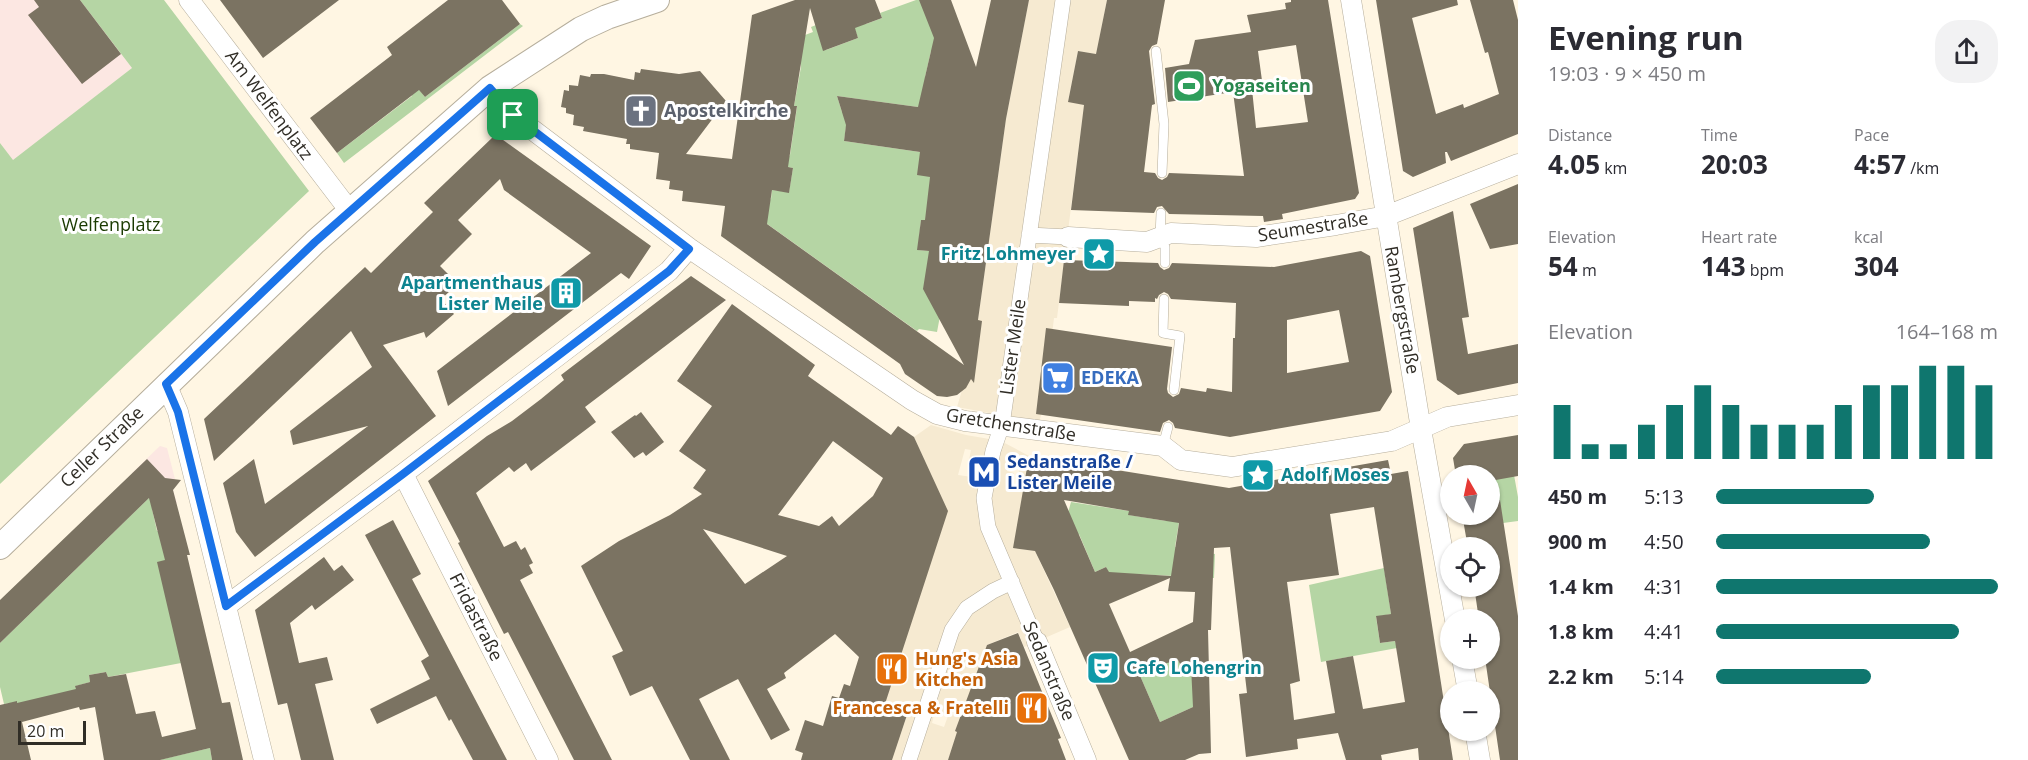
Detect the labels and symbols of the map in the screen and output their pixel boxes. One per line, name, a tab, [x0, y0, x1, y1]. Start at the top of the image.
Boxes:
street label: Am Welfenplatz	[221, 45, 319, 164]
sports icon: Yogaseiten	[1171, 68, 1207, 104]
place label: Yogaseiten	[1212, 73, 1311, 97]
pin	[487, 89, 538, 140]
church icon: Apostelkirche	[623, 93, 659, 129]
place label: Apostelkirche	[664, 98, 788, 122]
street label: Seumestraße	[1256, 205, 1370, 247]
park label: Welfenplatz	[62, 212, 160, 236]
place icon: Fritz Lohmeyer	[1081, 236, 1117, 272]
place label: Fritz Lohmeyer	[941, 241, 1076, 265]
street label: Rambergstraße	[1380, 244, 1426, 376]
place label: Apartmenthaus Lister Meile	[401, 270, 543, 315]
building icon: Apartmenthaus Lister Meile	[548, 275, 584, 311]
street label: Lister Meile	[993, 297, 1031, 396]
supermarket icon: EDEKA	[1040, 360, 1076, 396]
place label: EDEKA	[1081, 365, 1139, 389]
street label: Celler Straße	[54, 400, 148, 492]
street label: Gretchenstraße	[944, 402, 1078, 446]
place label: Sedanstraße / Lister Meile	[1007, 449, 1134, 494]
metro station icon: Sedanstraße / Lister Meile	[966, 454, 1002, 490]
place icon: Adolf Moses	[1240, 457, 1276, 493]
place label: Adolf Moses	[1281, 462, 1390, 486]
north arrow	[1440, 465, 1500, 525]
street label: Fridastraße	[444, 568, 509, 665]
street label: Sedanstraße	[1018, 617, 1082, 724]
place label: Hung's Asia Kitchen	[915, 646, 1019, 691]
theatre icon: Cafe Lohengrin	[1085, 650, 1121, 686]
restaurant icon: Hung's Asia Kitchen	[874, 651, 910, 687]
place label: Cafe Lohengrin	[1126, 655, 1262, 679]
restaurant icon: Francesca & Fratelli	[1014, 690, 1050, 726]
place label: Francesca & Fratelli	[833, 695, 1009, 719]
scale bar	[18, 718, 86, 746]

